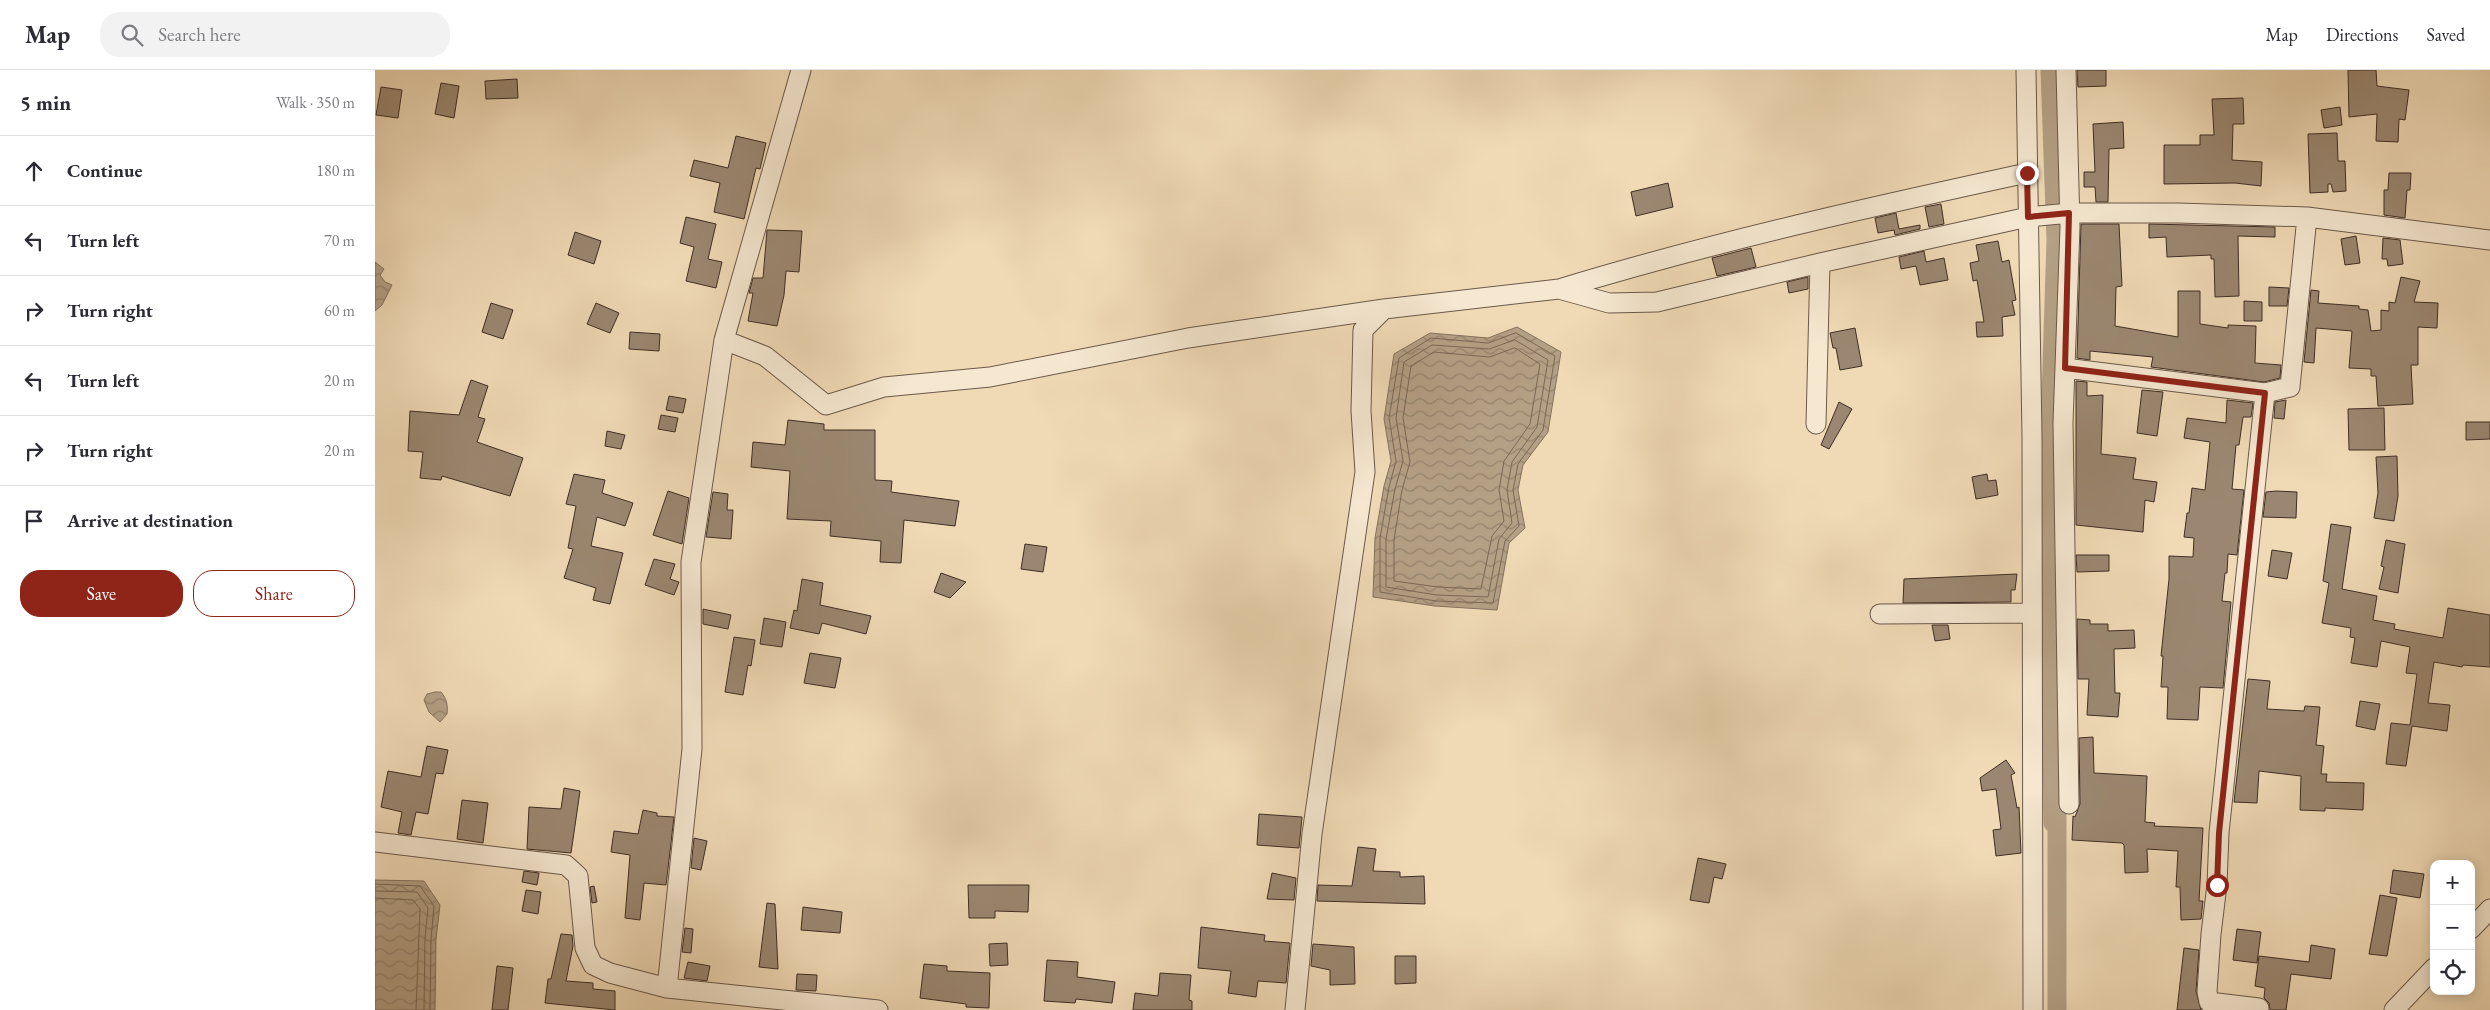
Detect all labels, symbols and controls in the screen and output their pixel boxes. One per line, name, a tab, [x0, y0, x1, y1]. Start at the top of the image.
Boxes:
search box	[100, 12, 450, 57]
text: Map	[25, 19, 70, 50]
icon: search	[118, 21, 146, 49]
text: Search here	[158, 22, 241, 47]
text: Map	[2266, 23, 2298, 46]
text: Directions	[2326, 23, 2398, 46]
text: Saved	[2426, 23, 2465, 46]
text: 5 min	[20, 89, 71, 116]
text: Walk · 350 m	[276, 92, 355, 113]
icon: ahead	[20, 157, 48, 185]
text: Continue	[67, 158, 142, 183]
text: 180 m	[316, 160, 355, 181]
route end	[2016, 162, 2039, 185]
icon: left	[20, 227, 48, 255]
text: Turn left	[67, 228, 139, 253]
text: 70 m	[324, 230, 355, 251]
icon: right	[20, 297, 48, 325]
text: Turn right	[67, 298, 153, 323]
text: 60 m	[324, 300, 355, 321]
icon: left	[20, 367, 48, 395]
text: Turn left	[67, 368, 139, 393]
text: 20 m	[324, 370, 355, 391]
icon: right	[20, 437, 48, 465]
text: Turn right	[67, 438, 153, 463]
text: 20 m	[324, 440, 355, 461]
icon: arrive	[20, 507, 48, 535]
text: Arrive at destination	[67, 508, 233, 533]
button: Save	[20, 570, 183, 617]
button: Share	[193, 570, 355, 617]
map controls	[2430, 860, 2475, 995]
button: +	[2430, 860, 2475, 905]
route start	[2206, 874, 2229, 897]
button: −	[2430, 905, 2475, 950]
button: locate	[2430, 950, 2475, 995]

